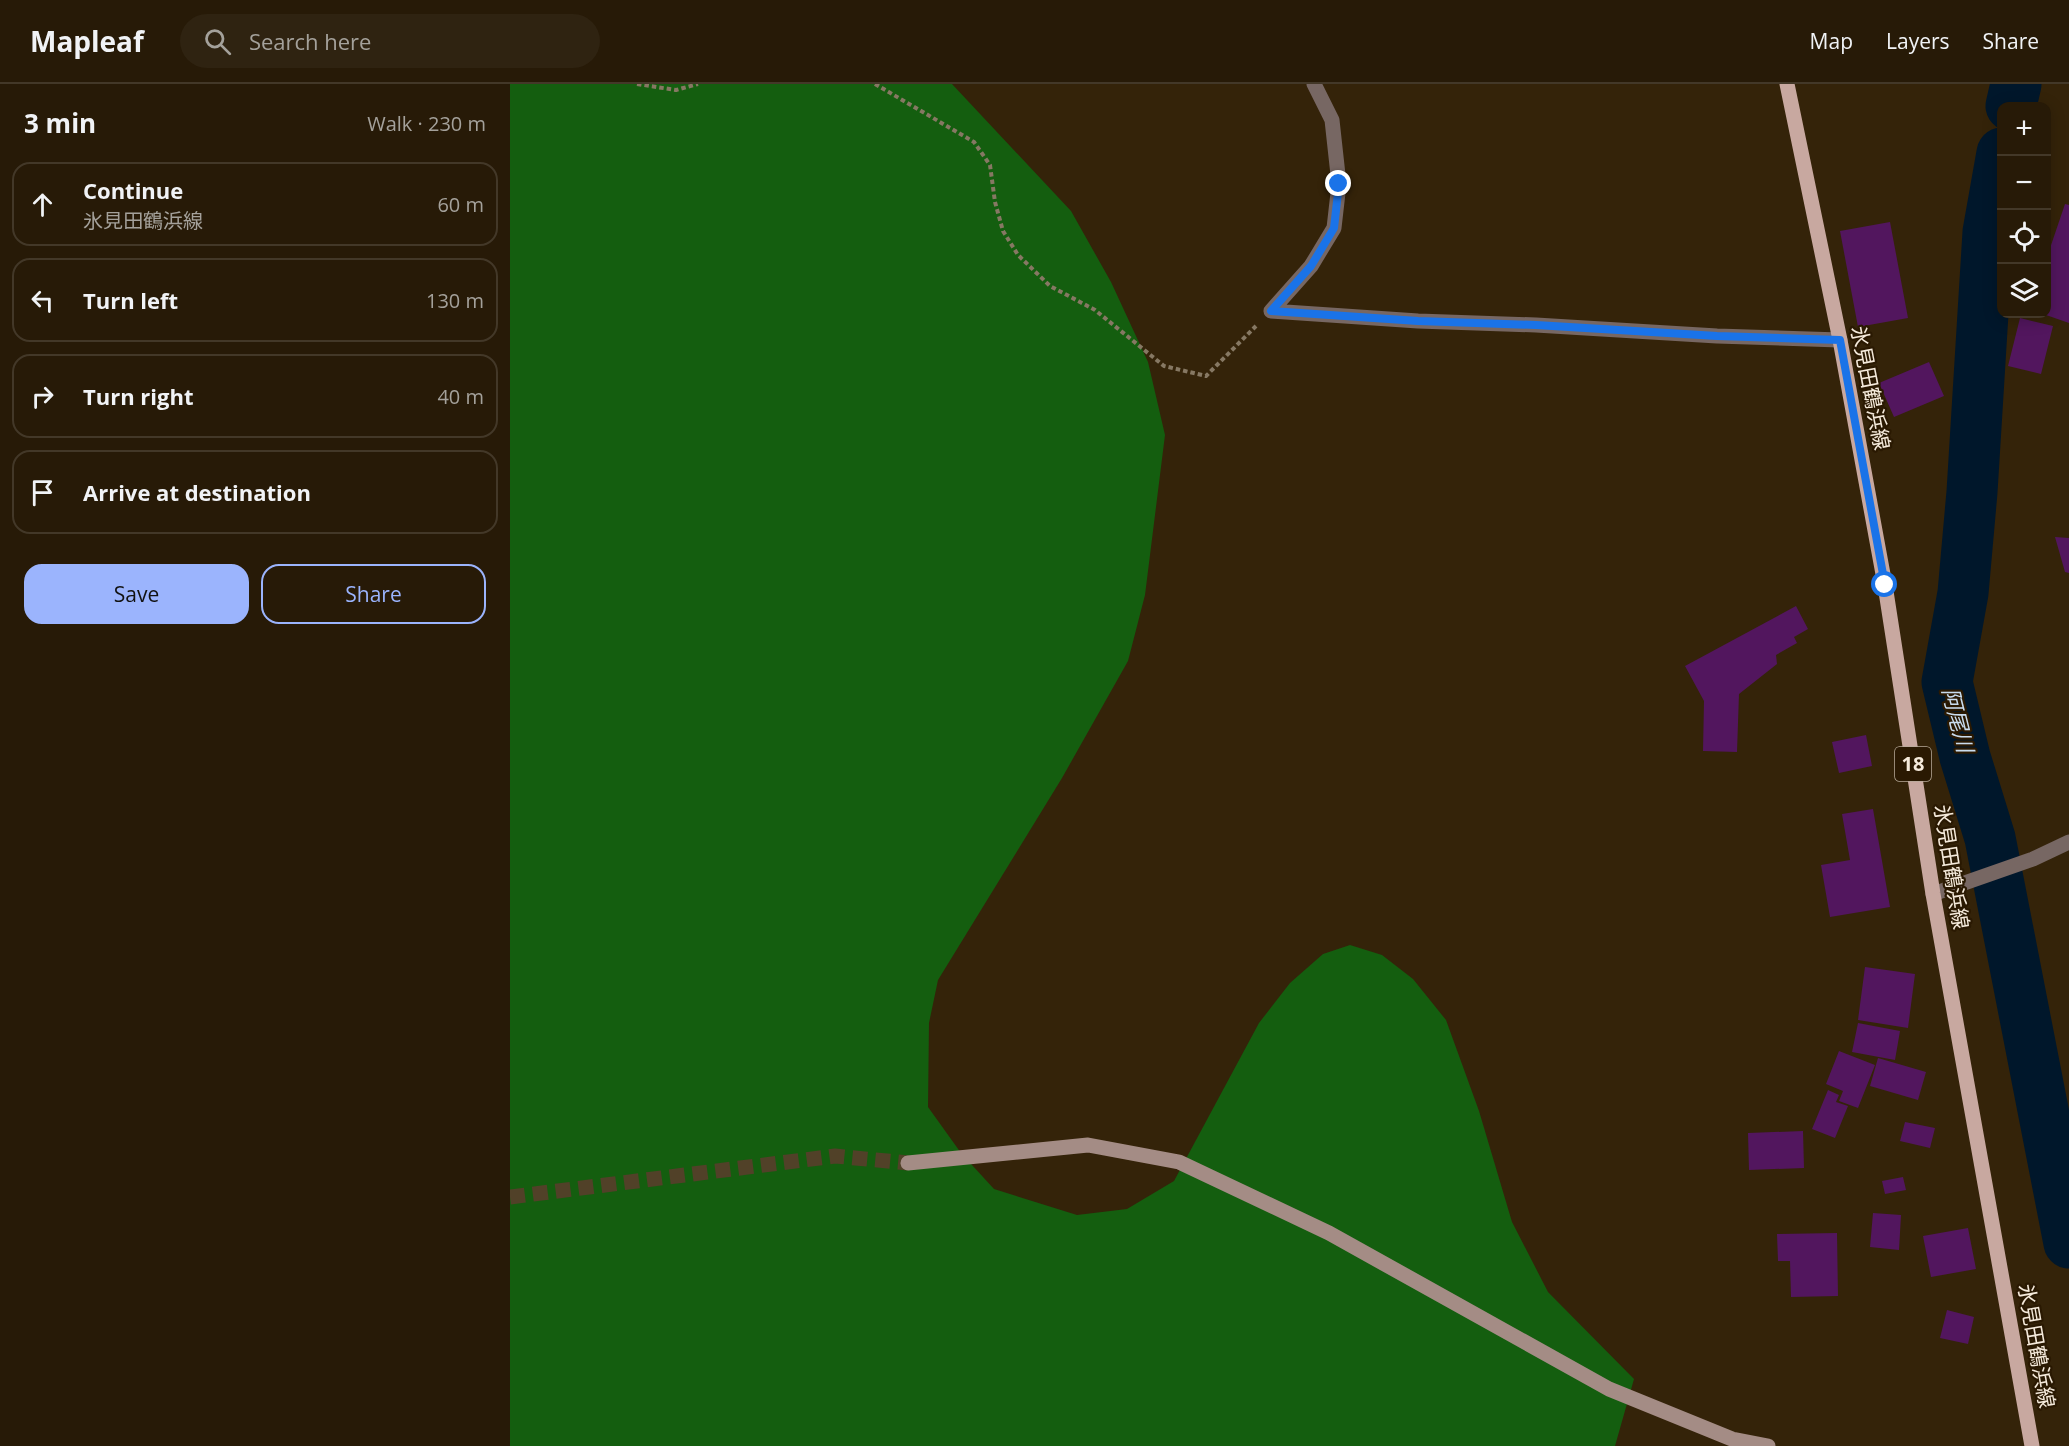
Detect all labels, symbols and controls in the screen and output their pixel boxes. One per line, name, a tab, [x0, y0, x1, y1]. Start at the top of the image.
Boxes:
search box	[180, 14, 600, 68]
text: Mapleaf	[30, 22, 144, 60]
icon: search	[201, 25, 234, 58]
text: Search here	[249, 26, 371, 56]
text: Map	[1810, 27, 1853, 55]
text: Layers	[1886, 27, 1950, 55]
text: Share	[1983, 27, 2039, 55]
map controls	[1997, 102, 2051, 318]
button: +	[1997, 102, 2051, 156]
text: 3 min	[24, 105, 96, 141]
text: Walk · 230 m	[367, 110, 486, 137]
button: −	[1997, 156, 2051, 210]
route end	[1325, 170, 1351, 196]
text: Continue	[83, 175, 183, 205]
icon: ahead	[26, 188, 59, 221]
text: 60 m	[437, 191, 484, 218]
text: 氷見田鶴浜線	[83, 207, 203, 234]
button: locate	[1997, 210, 2051, 264]
button: layers	[1997, 264, 2051, 318]
icon: left	[26, 284, 59, 317]
text: Turn left	[83, 285, 178, 315]
text: 130 m	[426, 287, 484, 314]
street label: 氷見田鶴浜線	[1845, 323, 1897, 452]
icon: right	[26, 380, 59, 413]
text: Turn right	[83, 381, 194, 411]
text: 40 m	[437, 383, 484, 410]
icon: arrive	[26, 476, 59, 509]
text: Arrive at destination	[83, 477, 311, 507]
button: Save	[24, 564, 249, 624]
button: Share	[261, 564, 486, 624]
route start	[1871, 571, 1897, 597]
water label: 阿尾川	[1936, 684, 1982, 757]
road number: 18	[1895, 747, 1931, 781]
street label: 氷見田鶴浜線	[1928, 802, 1976, 931]
street label: 氷見田鶴浜線	[2012, 1281, 2062, 1410]

